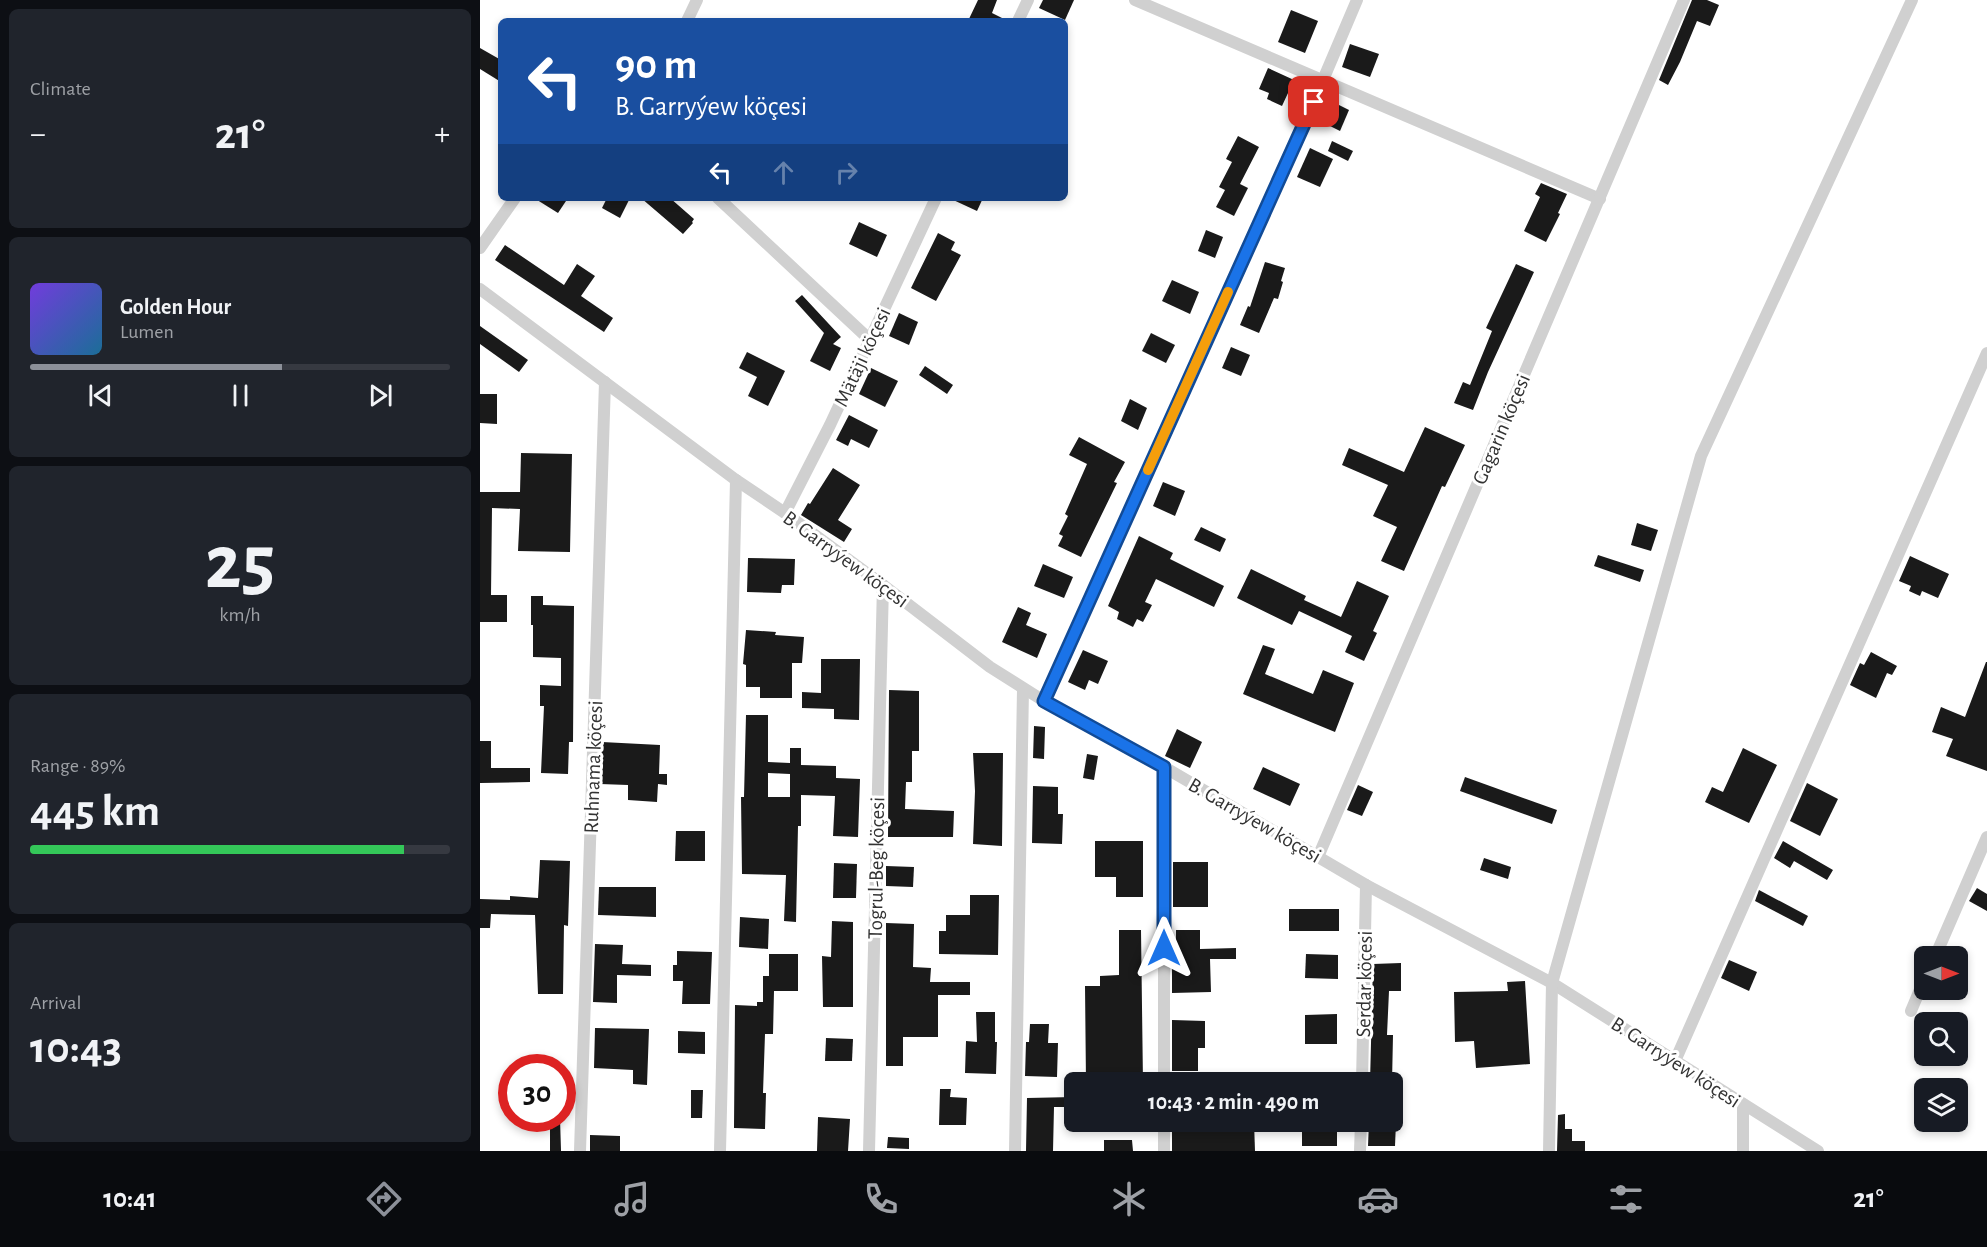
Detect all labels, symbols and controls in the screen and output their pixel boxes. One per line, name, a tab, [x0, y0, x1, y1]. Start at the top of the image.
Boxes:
icon: left	[516, 42, 594, 120]
text: 90 m	[615, 44, 697, 86]
pin	[1288, 76, 1339, 127]
text: Climate	[30, 79, 91, 99]
icon: arrive	[1297, 85, 1330, 118]
text: B. Garryýew köçesi	[615, 93, 807, 120]
text: 21°	[215, 112, 265, 157]
text: −	[30, 118, 46, 151]
text: +	[434, 118, 450, 151]
icon: left	[704, 156, 737, 189]
icon: ahead	[767, 156, 800, 189]
icon: right	[830, 156, 863, 189]
text: Golden Hour	[120, 296, 231, 318]
street label: Mätäji köçesi	[830, 304, 895, 410]
text: Lumen	[120, 322, 174, 342]
street label: Gagarin köçesi	[1469, 371, 1534, 488]
icon: previous	[84, 379, 117, 412]
icon: pause	[224, 379, 257, 412]
icon: next	[364, 379, 397, 412]
street label: B. Garryýew köçesi	[779, 507, 912, 612]
text: 25	[205, 525, 275, 603]
text: km/h	[219, 605, 261, 625]
street label: Ruhnama köçesi	[581, 700, 606, 834]
text: Range · 89%	[30, 756, 126, 776]
street label: B. Garryýew köçesi	[1185, 774, 1325, 867]
text: 445 km	[30, 789, 160, 834]
street label: Togrul-Beg köçesi	[865, 797, 888, 939]
position arrow	[1132, 916, 1196, 980]
street label: Serdar köçesi	[1353, 930, 1376, 1038]
north arrow	[1914, 946, 1968, 1000]
map controls	[1914, 946, 1968, 1132]
text: Arrival	[30, 993, 81, 1013]
button: search	[1914, 1012, 1968, 1066]
street label: B. Garryýew köçesi	[1607, 1013, 1744, 1112]
text: 10:43	[30, 1026, 122, 1071]
speed limit sign: 30	[498, 1054, 576, 1132]
button: layers	[1914, 1078, 1968, 1132]
text: 10:43 · 2 min · 490 m	[1148, 1091, 1319, 1113]
icon: directions	[363, 1178, 405, 1220]
icon: music	[611, 1178, 653, 1220]
icon: phone	[860, 1178, 902, 1220]
icon: climate	[1108, 1178, 1150, 1220]
icon: car	[1357, 1178, 1399, 1220]
icon: filters	[1605, 1178, 1647, 1220]
text: 10:41	[103, 1185, 156, 1212]
text: 21°	[1853, 1185, 1884, 1212]

